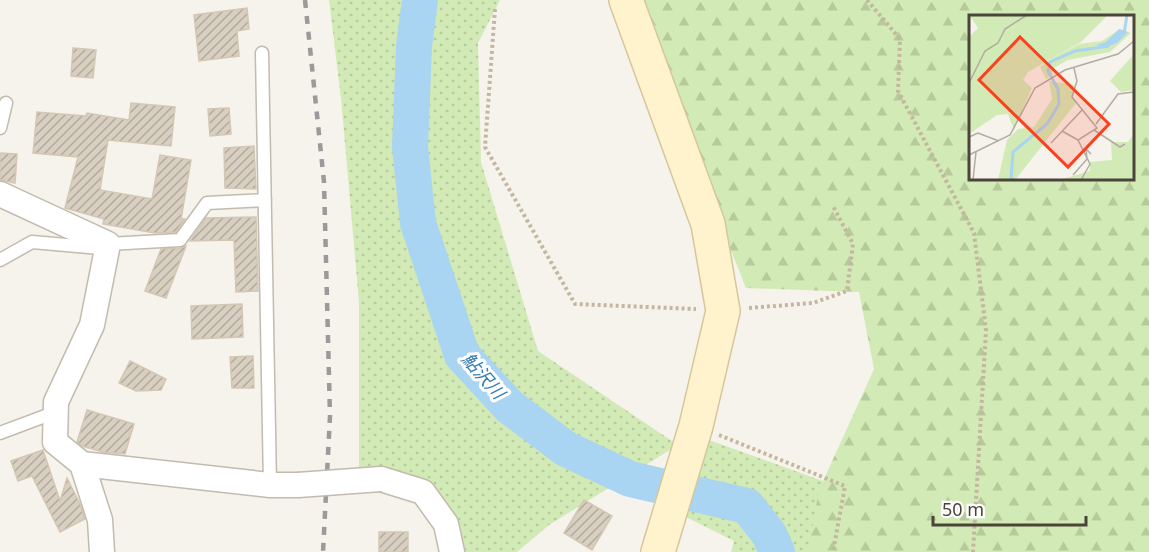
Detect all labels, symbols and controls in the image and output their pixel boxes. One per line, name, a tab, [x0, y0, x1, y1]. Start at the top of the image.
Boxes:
inset map	[969, 15, 1134, 180]
water label: 鮎沢川	[457, 347, 512, 405]
scale bar	[933, 489, 1086, 527]
text: 50 m	[942, 497, 984, 521]

